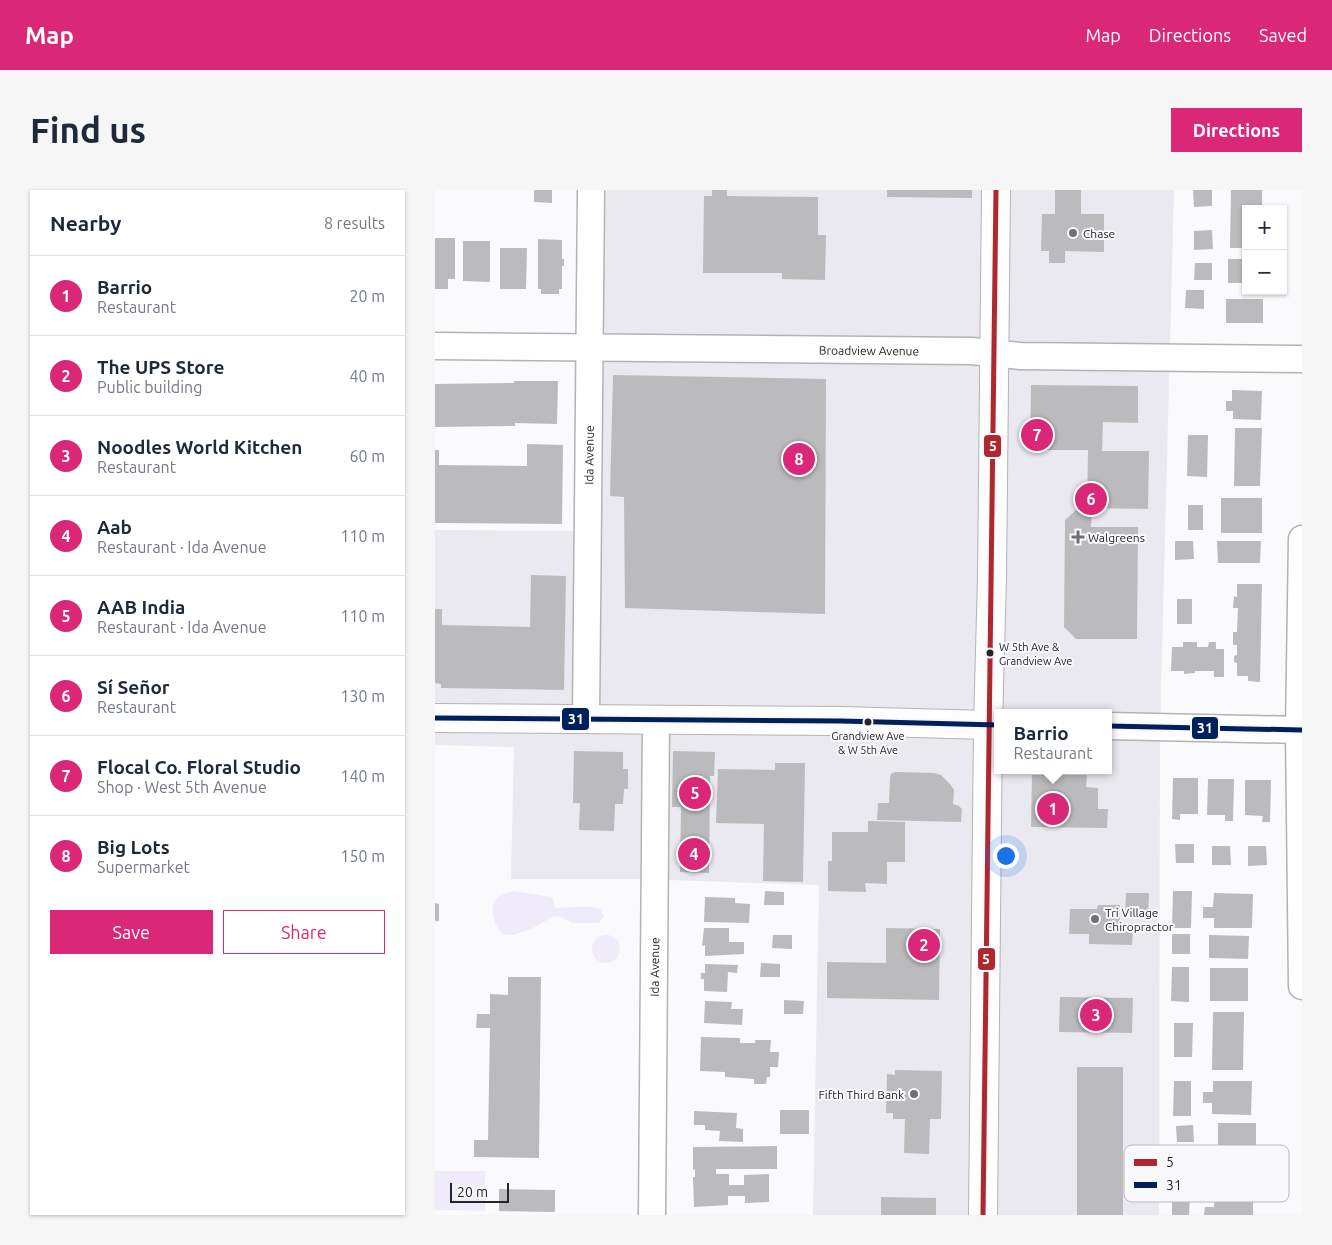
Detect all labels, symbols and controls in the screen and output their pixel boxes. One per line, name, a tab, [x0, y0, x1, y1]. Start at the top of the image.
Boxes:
text: Map	[25, 22, 74, 49]
text: Map	[1085, 25, 1121, 45]
text: Directions	[1149, 25, 1231, 45]
text: Saved	[1259, 25, 1307, 45]
button: Directions	[1171, 108, 1302, 152]
text: Find us	[30, 110, 146, 150]
map controls	[1242, 205, 1287, 295]
button: +	[1242, 205, 1287, 250]
text: Nearby	[50, 211, 121, 235]
text: 8 results	[324, 214, 385, 232]
marker: Chase	[1067, 227, 1079, 239]
place label: Chase	[1083, 227, 1115, 240]
button: −	[1242, 250, 1287, 295]
text: Barrio	[97, 276, 152, 298]
text: 1	[61, 287, 71, 305]
text: 20 m	[349, 287, 385, 305]
text: Restaurant	[97, 298, 176, 316]
street label: Broadview Avenue	[819, 343, 919, 357]
text: The UPS Store	[97, 356, 224, 378]
text: 2	[61, 367, 71, 385]
text: 40 m	[349, 367, 385, 385]
text: Public building	[97, 378, 202, 396]
pin: 7	[1021, 416, 1053, 454]
street label: Ida Avenue	[582, 425, 595, 485]
line badge: 5	[983, 434, 1002, 458]
text: Noodles World Kitchen	[97, 436, 302, 458]
text: 5	[989, 438, 997, 454]
pin: 8	[783, 440, 815, 478]
text: 3	[61, 447, 71, 465]
text: 60 m	[349, 447, 385, 465]
text: Restaurant	[97, 458, 176, 476]
pin: 6	[1075, 480, 1107, 518]
text: Aab	[97, 516, 132, 538]
text: 4	[61, 527, 71, 545]
text: 110 m	[340, 527, 385, 545]
marker: Walgreens	[1072, 531, 1084, 543]
place label: Walgreens	[1088, 531, 1145, 544]
text: Restaurant · Ida Avenue	[97, 538, 267, 556]
text: AAB India	[97, 596, 185, 618]
text: 5	[61, 607, 71, 625]
text: 110 m	[340, 607, 385, 625]
text: Restaurant · Ida Avenue	[97, 618, 267, 636]
place label: W 5th Ave & Grandview Ave	[999, 641, 1072, 667]
marker: W 5th Ave & Grandview Ave	[985, 648, 995, 658]
text: Sí Señor	[97, 676, 170, 698]
text: 6	[61, 687, 71, 705]
text: 130 m	[340, 687, 385, 705]
text: Restaurant	[97, 698, 176, 716]
line badge: 31	[561, 707, 590, 731]
popup	[994, 709, 1112, 774]
text: 31	[568, 711, 584, 727]
line badge: 31	[1191, 716, 1219, 740]
marker: Grandview Ave & W 5th Ave	[863, 717, 873, 727]
text: 31	[1197, 720, 1213, 736]
text: Barrio	[1013, 722, 1069, 744]
place label: Grandview Ave & W 5th Ave	[831, 730, 905, 756]
text: Restaurant	[1013, 744, 1093, 762]
text: Flocal Co. Floral Studio	[97, 756, 301, 778]
text: 7	[61, 767, 71, 785]
text: 140 m	[340, 767, 385, 785]
pin: 5	[679, 774, 711, 812]
text: Shop · West 5th Avenue	[97, 778, 267, 796]
pin: 1	[1037, 790, 1069, 828]
pin: 4	[678, 835, 710, 873]
text: Big Lots	[97, 836, 170, 858]
your location	[993, 843, 1019, 869]
text: 8	[61, 847, 71, 865]
text: 150 m	[340, 847, 385, 865]
text: Supermarket	[97, 858, 190, 876]
place label: Tri Village Chiropractor	[1105, 906, 1174, 933]
button: Save	[50, 910, 213, 954]
button: Share	[223, 910, 385, 954]
marker: Tri Village Chiropractor	[1089, 913, 1101, 925]
pin: 2	[908, 926, 940, 964]
street label: Ida Avenue	[647, 937, 661, 997]
line badge: 5	[977, 947, 996, 971]
text: 5	[982, 951, 990, 967]
pin: 3	[1080, 996, 1112, 1034]
place label: Fifth Third Bank	[818, 1088, 904, 1101]
marker: Fifth Third Bank	[908, 1088, 920, 1100]
legend	[1124, 1145, 1289, 1202]
text: 5	[1166, 1154, 1174, 1170]
text: 31	[1166, 1177, 1182, 1193]
scale bar	[450, 1180, 509, 1203]
text: 20 m	[457, 1184, 488, 1200]

